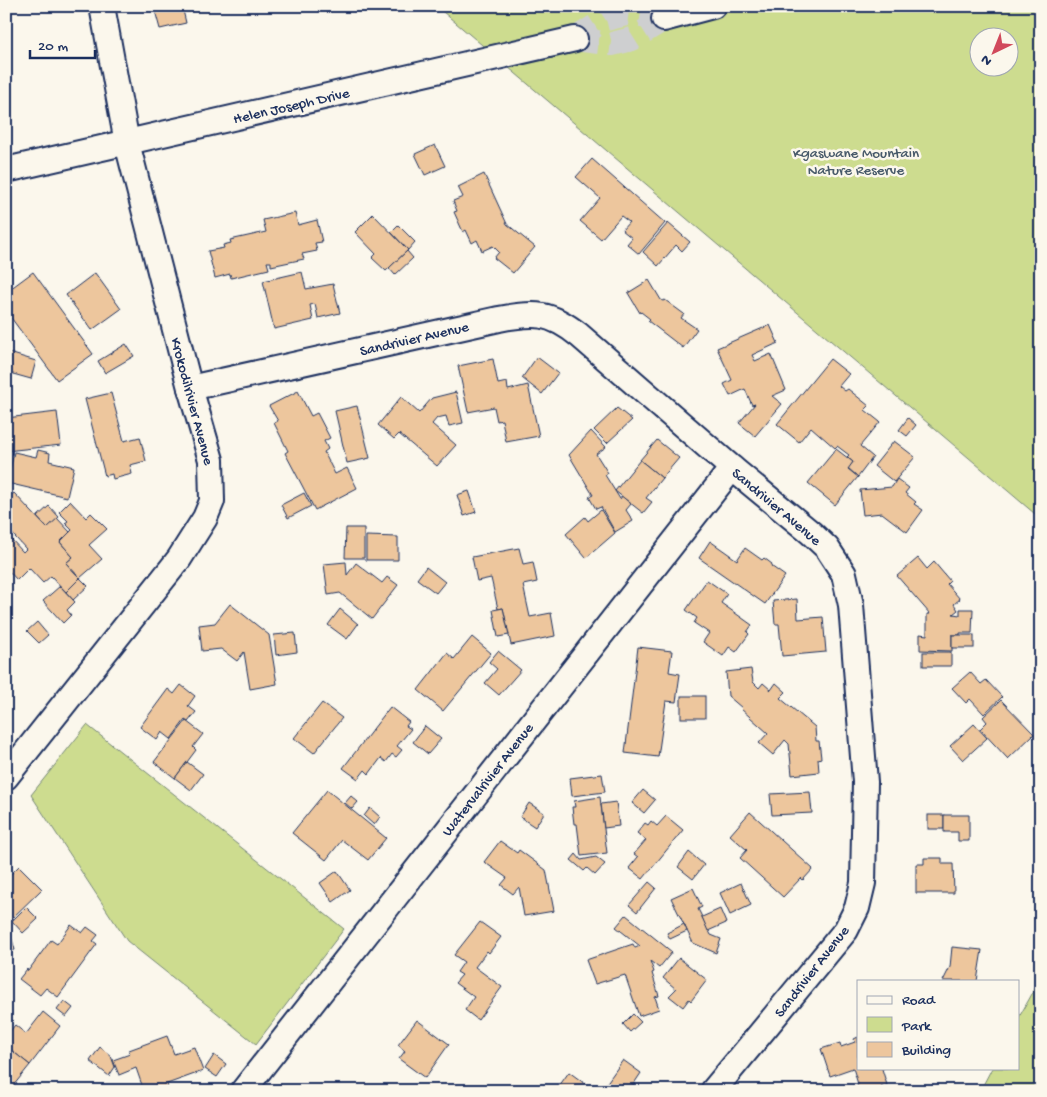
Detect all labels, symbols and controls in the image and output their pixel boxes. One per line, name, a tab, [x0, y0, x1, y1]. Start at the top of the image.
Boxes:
scale bar	[30, 28, 95, 60]
north arrow	[970, 28, 1020, 78]
text: 20 m	[38, 38, 68, 56]
text: N	[978, 50, 996, 69]
street label: Helen Joseph Drive	[232, 85, 352, 129]
park label: Kgaswane Mountain Nature Reserve	[793, 145, 919, 180]
street label: Sandrivier Avenue	[358, 319, 471, 361]
street label: Krokodilrivier Avenue	[165, 336, 217, 468]
street label: Sandrivier Avenue	[727, 465, 824, 550]
street label: Watervalrivier Avenue	[439, 720, 539, 840]
street label: Sandrivier Avenue	[771, 923, 854, 1022]
legend	[857, 980, 1020, 1070]
text: Road	[902, 992, 936, 1010]
text: Park	[901, 1018, 932, 1036]
text: Building	[901, 1042, 951, 1060]

